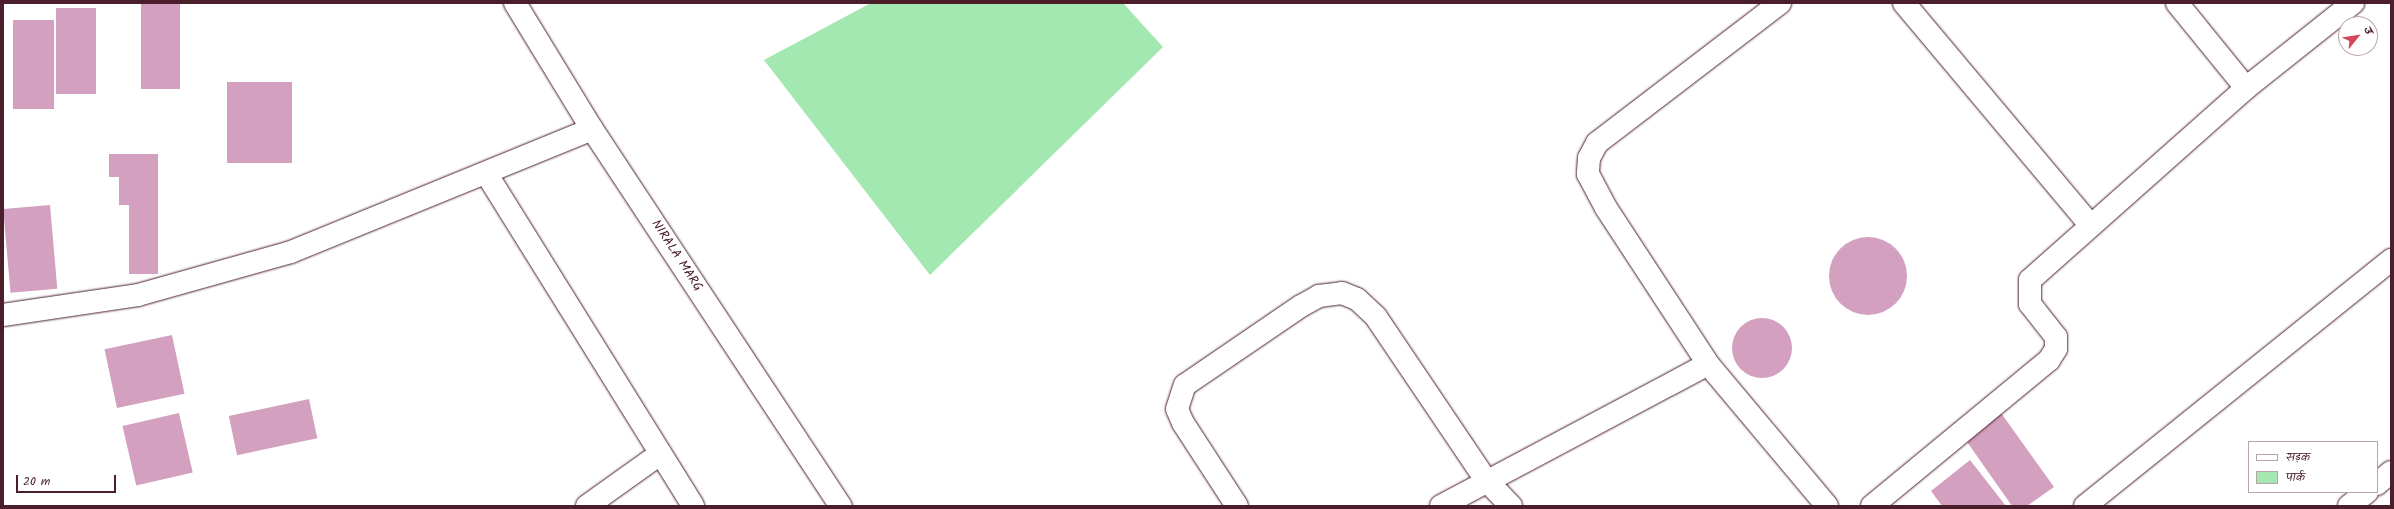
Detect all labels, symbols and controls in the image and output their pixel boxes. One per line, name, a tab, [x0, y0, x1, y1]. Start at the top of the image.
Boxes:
north arrow	[2338, 16, 2378, 56]
text: उ	[2358, 23, 2377, 38]
street label: NIRALA MARG	[647, 217, 705, 295]
legend	[2248, 441, 2378, 493]
text: सड़क	[2286, 448, 2310, 467]
scale bar	[18, 467, 118, 493]
text: पार्क	[2286, 468, 2305, 487]
text: 20 m	[23, 472, 50, 491]

